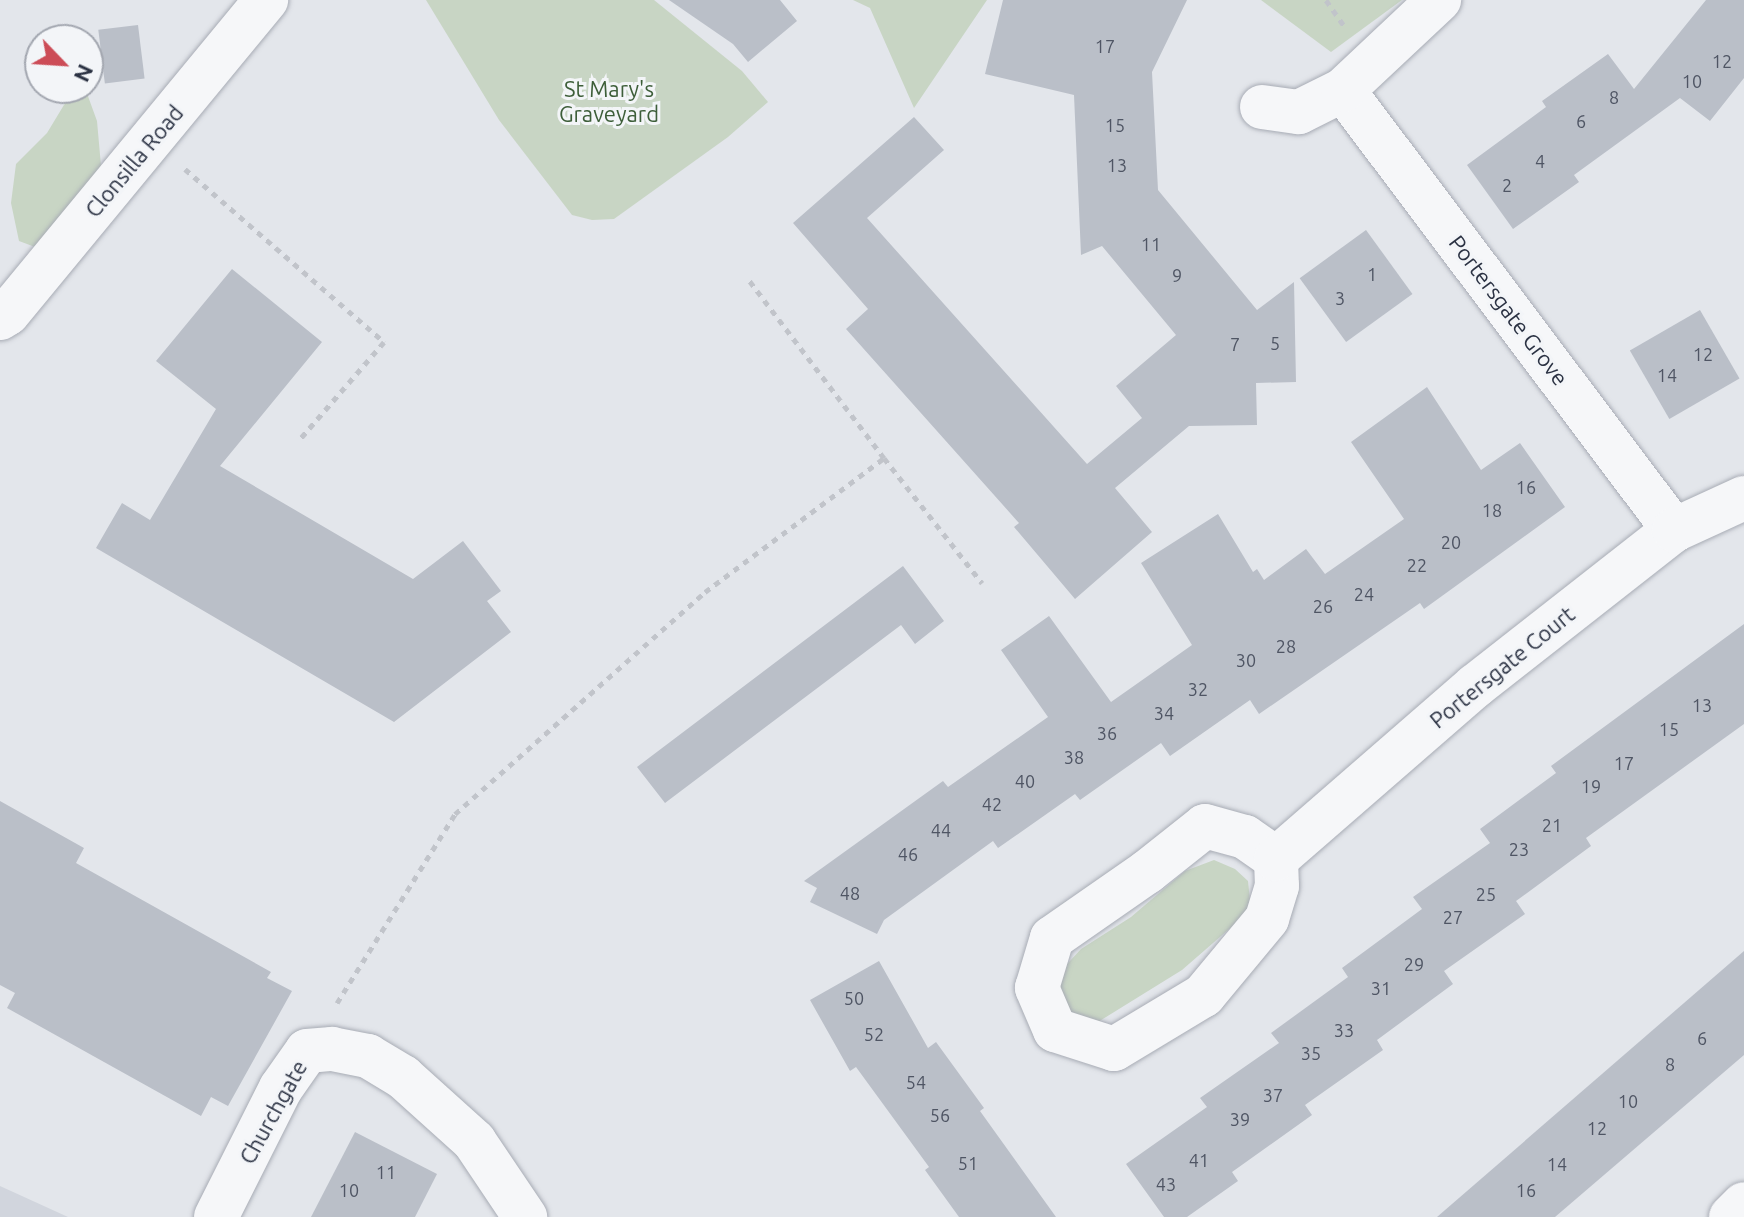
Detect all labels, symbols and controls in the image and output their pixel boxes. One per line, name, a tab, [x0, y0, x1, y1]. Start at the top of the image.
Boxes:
north arrow	[24, 24, 104, 104]
house number: 17	[1095, 35, 1115, 57]
house number: 12	[1712, 50, 1732, 72]
text: N	[70, 61, 99, 86]
house number: 10	[1682, 70, 1702, 92]
park label: St Mary's Graveyard	[559, 75, 659, 126]
house number: 8	[1609, 86, 1619, 108]
street label: Clonsilla Road	[79, 100, 189, 222]
house number: 6	[1576, 110, 1586, 132]
house number: 15	[1105, 114, 1125, 136]
house number: 4	[1535, 150, 1545, 172]
house number: 13	[1107, 154, 1127, 176]
house number: 2	[1502, 174, 1512, 196]
street label: Portersgate Grove	[1444, 230, 1574, 390]
house number: 11	[1141, 233, 1161, 255]
house number: 1	[1367, 263, 1377, 285]
house number: 9	[1172, 264, 1182, 286]
house number: 3	[1335, 287, 1345, 309]
house number: 5	[1270, 332, 1280, 354]
house number: 7	[1230, 333, 1240, 355]
house number: 12	[1693, 343, 1713, 365]
house number: 14	[1657, 364, 1677, 386]
house number: 16	[1516, 476, 1536, 498]
house number: 18	[1482, 499, 1502, 521]
house number: 20	[1441, 531, 1461, 553]
house number: 22	[1407, 554, 1427, 576]
house number: 24	[1354, 583, 1374, 605]
house number: 26	[1313, 595, 1333, 617]
street label: Portersgate Court	[1424, 601, 1580, 733]
house number: 28	[1276, 635, 1296, 657]
house number: 30	[1236, 649, 1256, 671]
house number: 32	[1188, 678, 1208, 700]
house number: 13	[1692, 694, 1712, 716]
house number: 34	[1154, 702, 1174, 724]
house number: 15	[1659, 718, 1679, 740]
house number: 36	[1097, 722, 1117, 744]
house number: 38	[1064, 746, 1084, 768]
house number: 17	[1614, 752, 1634, 774]
house number: 40	[1015, 770, 1035, 792]
house number: 19	[1581, 775, 1601, 797]
house number: 42	[982, 793, 1002, 815]
house number: 21	[1542, 814, 1562, 836]
house number: 44	[931, 819, 951, 841]
house number: 23	[1509, 838, 1529, 860]
house number: 46	[898, 843, 918, 865]
house number: 48	[840, 882, 860, 904]
house number: 25	[1476, 883, 1496, 905]
house number: 27	[1443, 906, 1463, 928]
house number: 29	[1404, 953, 1424, 975]
house number: 31	[1371, 977, 1391, 999]
house number: 50	[844, 987, 864, 1009]
house number: 33	[1334, 1019, 1354, 1041]
house number: 52	[864, 1023, 884, 1045]
house number: 6	[1697, 1027, 1707, 1049]
house number: 35	[1301, 1042, 1321, 1064]
house number: 8	[1665, 1053, 1675, 1075]
street label: Churchgate	[234, 1056, 312, 1168]
house number: 54	[906, 1071, 926, 1093]
house number: 37	[1263, 1084, 1283, 1106]
house number: 10	[1618, 1090, 1638, 1112]
house number: 56	[930, 1104, 950, 1126]
house number: 39	[1230, 1108, 1250, 1130]
house number: 12	[1587, 1117, 1607, 1139]
house number: 41	[1189, 1149, 1209, 1171]
house number: 51	[958, 1152, 978, 1174]
house number: 14	[1547, 1153, 1567, 1175]
house number: 11	[376, 1161, 396, 1183]
house number: 43	[1156, 1173, 1176, 1195]
house number: 10	[339, 1179, 359, 1201]
house number: 16	[1516, 1179, 1536, 1201]

